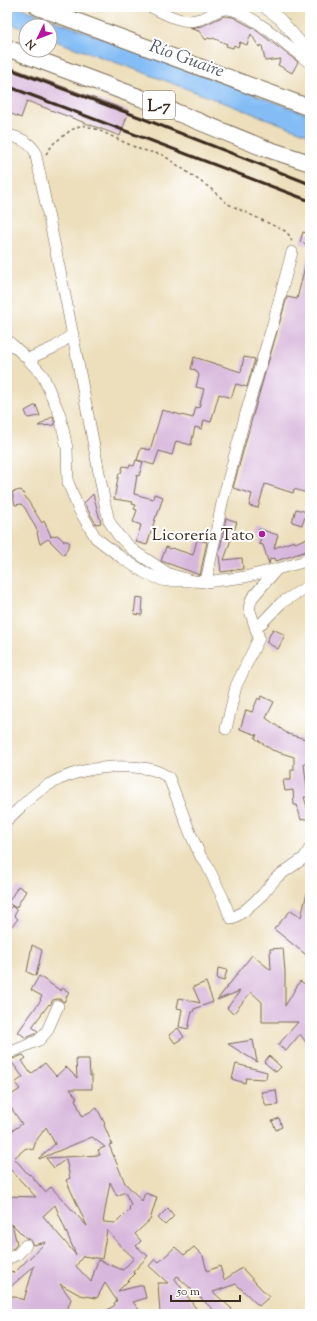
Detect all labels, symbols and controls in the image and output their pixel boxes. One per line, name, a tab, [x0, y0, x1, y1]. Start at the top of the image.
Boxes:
north arrow	[18, 18, 58, 58]
water label: Río Guaire	[145, 34, 227, 85]
text: N	[22, 35, 41, 54]
road number: L-7	[143, 91, 175, 119]
place label: Licorería Tato	[152, 524, 254, 548]
marker: Licorería Tato	[257, 529, 267, 539]
scale bar	[171, 1277, 240, 1303]
text: 50 m	[176, 1283, 200, 1301]

